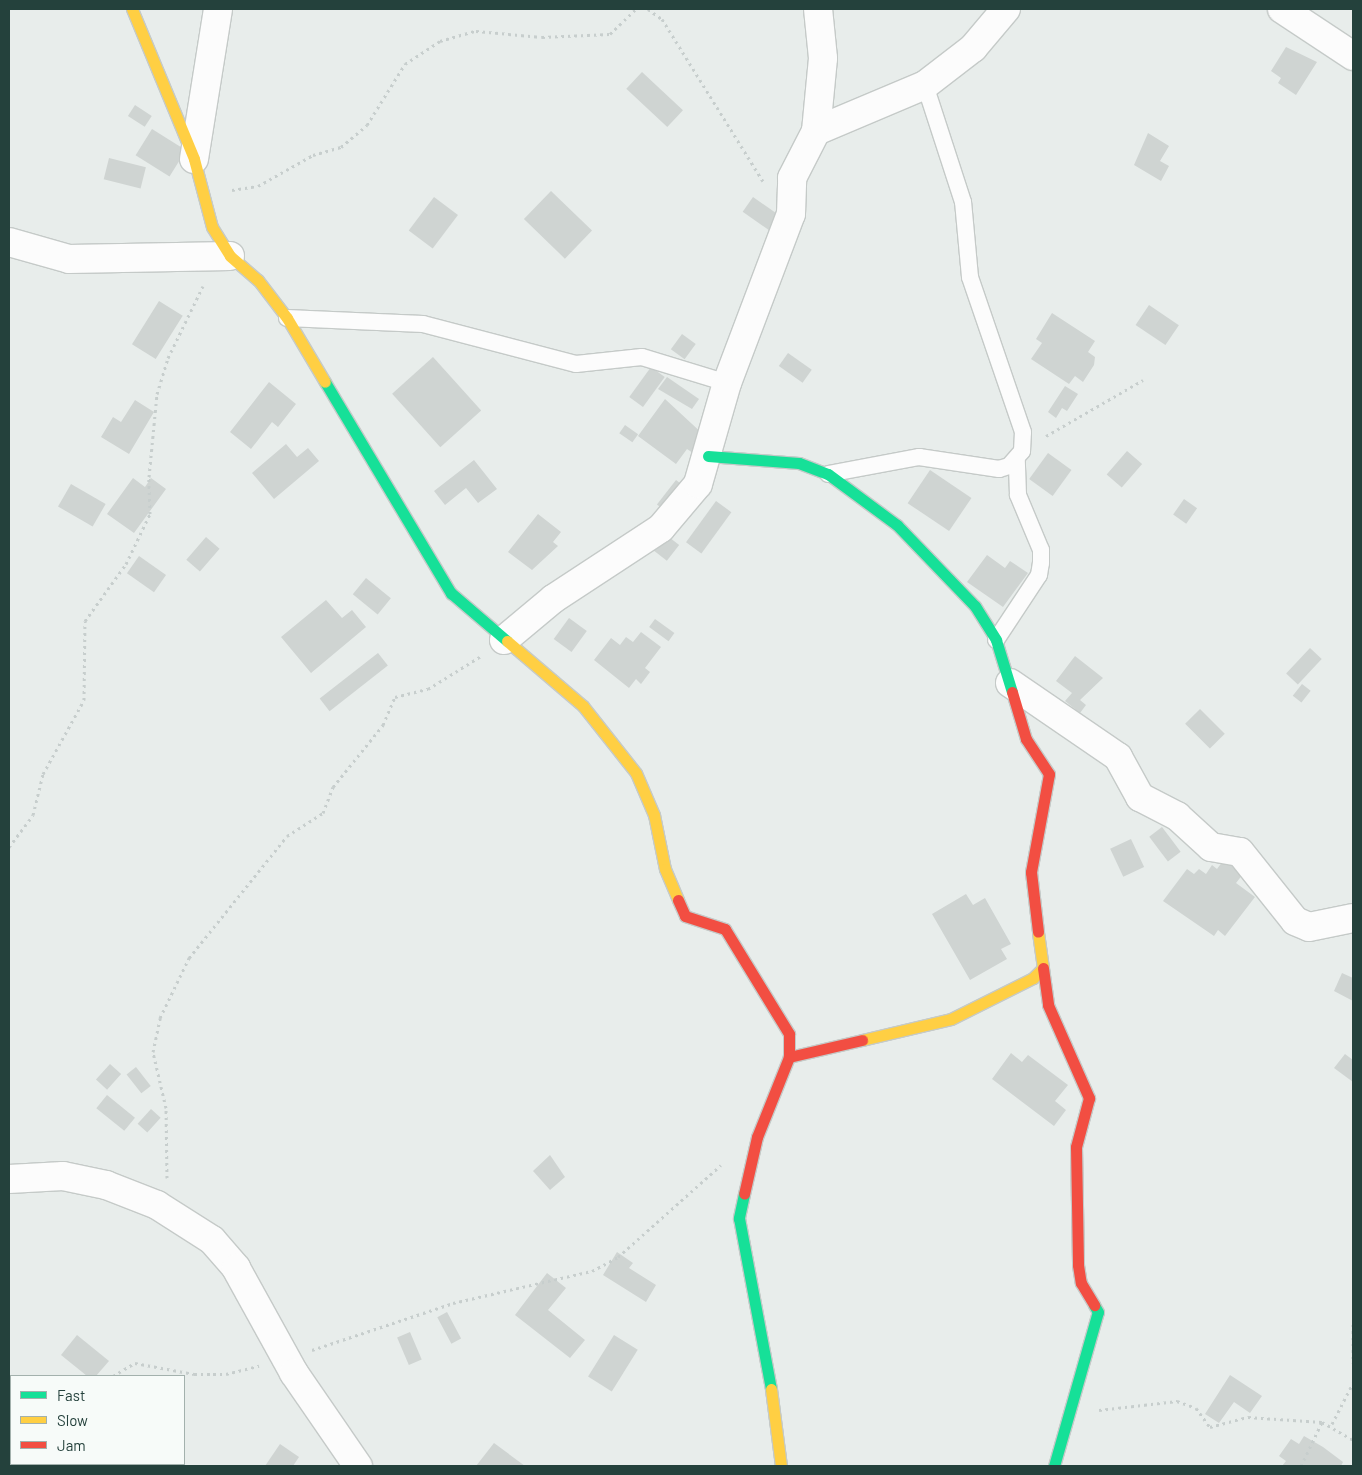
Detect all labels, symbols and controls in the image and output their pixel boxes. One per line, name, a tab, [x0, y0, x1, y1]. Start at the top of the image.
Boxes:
legend	[10, 1375, 185, 1465]
text: Fast	[57, 1386, 85, 1404]
text: Slow	[57, 1411, 88, 1429]
text: Jam	[57, 1436, 86, 1454]

